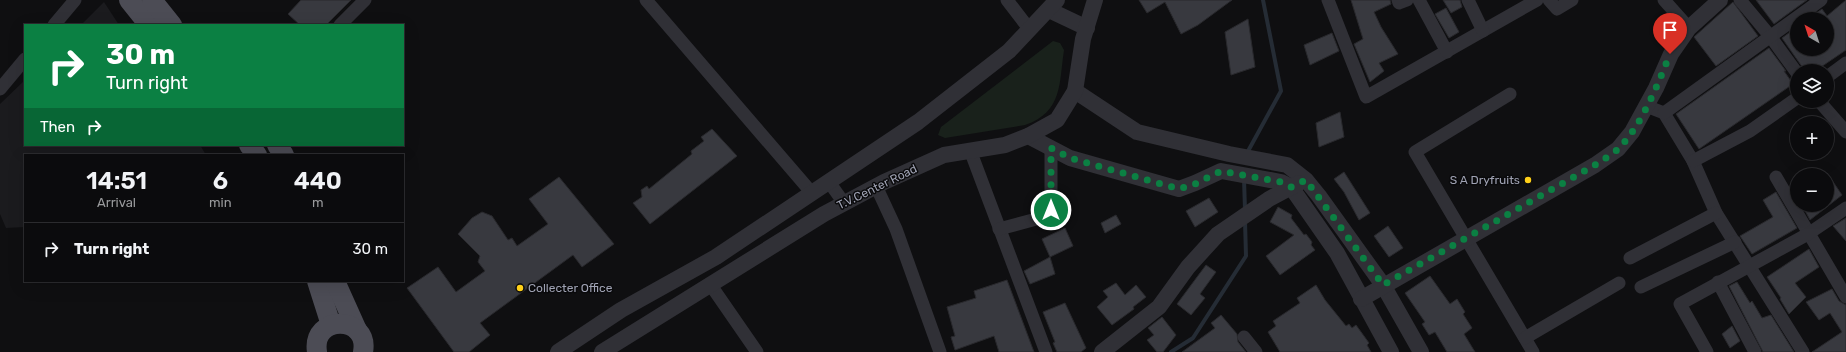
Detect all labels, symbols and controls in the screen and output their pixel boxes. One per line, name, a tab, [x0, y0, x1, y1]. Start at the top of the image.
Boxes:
north arrow	[1790, 12, 1834, 56]
map controls	[1790, 12, 1834, 212]
pin	[1653, 13, 1687, 54]
icon: arrive	[1659, 19, 1681, 41]
text: 30 m	[106, 38, 175, 71]
icon: right	[40, 40, 92, 92]
button: layers	[1790, 64, 1834, 108]
text: Turn right	[106, 72, 188, 94]
icon: right	[83, 116, 105, 138]
button: +	[1790, 116, 1834, 160]
text: Then	[40, 118, 75, 136]
street label: T.V.Center Road	[835, 162, 919, 212]
text: 14:51	[86, 167, 147, 195]
text: 6	[213, 167, 228, 195]
text: 440	[294, 167, 342, 195]
button: −	[1790, 168, 1834, 212]
place label: S A Dryfruits	[1450, 173, 1520, 187]
marker: S A Dryfruits	[1523, 175, 1533, 185]
position arrow	[1030, 189, 1072, 231]
text: Arrival	[97, 195, 136, 210]
text: min	[209, 195, 232, 210]
text: m	[312, 195, 324, 210]
icon: right	[40, 238, 62, 260]
text: Turn right	[74, 240, 149, 258]
text: 30 m	[352, 240, 388, 258]
place label: Collecter Office	[528, 281, 613, 295]
marker: Collecter Office	[515, 283, 525, 293]

